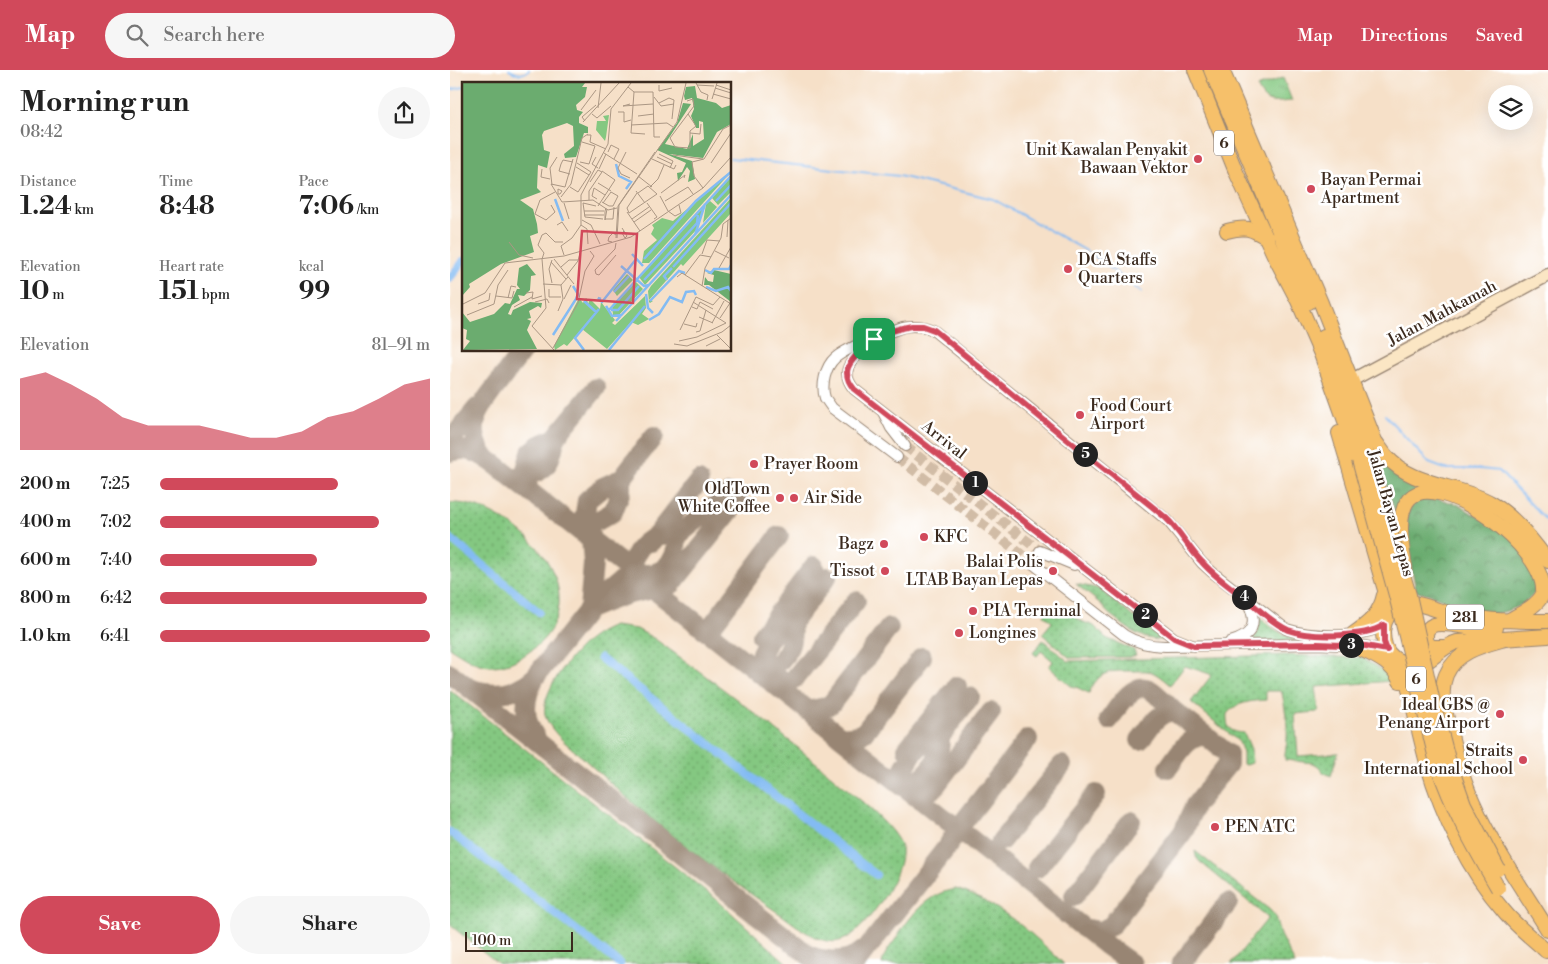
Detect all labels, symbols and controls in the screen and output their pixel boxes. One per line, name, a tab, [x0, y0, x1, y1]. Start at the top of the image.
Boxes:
search box	[105, 13, 455, 58]
text: Map	[25, 20, 75, 50]
icon: search	[123, 21, 151, 49]
text: Search here	[163, 23, 265, 47]
text: Map	[1297, 24, 1333, 47]
text: Directions	[1361, 24, 1448, 47]
text: Saved	[1476, 24, 1523, 47]
inset map	[462, 82, 731, 351]
text: Morning run	[20, 85, 189, 120]
map controls	[1488, 85, 1533, 130]
button: layers	[1488, 85, 1533, 130]
button: share	[378, 87, 430, 139]
text: 08:42	[20, 122, 63, 142]
road number: 6	[1214, 130, 1234, 156]
place label: Unit Kawalan Penyakit Bawaan Vektor	[1025, 140, 1188, 178]
marker: Unit Kawalan Penyakit Bawaan Vektor	[1192, 153, 1204, 165]
place label: Bayan Permai Apartment	[1320, 170, 1421, 208]
text: Distance	[20, 173, 77, 191]
text: Time	[159, 173, 193, 191]
text: Pace	[299, 173, 329, 191]
marker: Bayan Permai Apartment	[1305, 183, 1317, 195]
text: 1.24	[20, 191, 72, 222]
text: 8:48	[159, 191, 215, 222]
text: 7:06	[299, 191, 354, 222]
text: km	[72, 201, 94, 219]
text: /km	[354, 201, 379, 219]
place label: DCA Staffs Quarters	[1078, 250, 1157, 288]
text: Elevation	[20, 258, 81, 276]
text: Heart rate	[159, 258, 224, 276]
text: kcal	[299, 258, 324, 276]
marker: DCA Staffs Quarters	[1062, 263, 1074, 275]
text: 10	[20, 276, 49, 307]
text: 151	[159, 276, 199, 307]
text: 99	[299, 276, 330, 307]
street label: Jalan Mahkamah	[1383, 276, 1500, 351]
text: m	[49, 286, 65, 304]
text: bpm	[199, 286, 230, 304]
pin	[853, 318, 895, 360]
icon: arrive	[860, 325, 888, 353]
text: Elevation	[20, 335, 89, 355]
text: 81–91 m	[372, 335, 430, 355]
place label: Food Court Airport	[1089, 396, 1172, 434]
marker: Food Court Airport	[1074, 409, 1086, 421]
street label: Arrival	[917, 416, 971, 464]
pin: 5	[1072, 442, 1098, 466]
text: 5	[1081, 445, 1090, 463]
street label: Jalan Bayan Lepas	[1363, 446, 1419, 579]
place label: Prayer Room	[764, 454, 859, 474]
marker: Prayer Room	[748, 458, 760, 470]
pin: 1	[962, 470, 988, 496]
text: 200 m	[20, 474, 70, 494]
text: 7:25	[100, 474, 130, 494]
text: 1	[972, 474, 979, 492]
place label: OldTown White Coffee	[677, 479, 770, 517]
place label: Air Side	[803, 488, 862, 508]
marker: OldTown White Coffee	[774, 492, 786, 504]
marker: Air Side	[788, 492, 800, 504]
text: 400 m	[20, 512, 71, 532]
text: 7:02	[100, 512, 131, 532]
place label: KFC	[934, 527, 967, 547]
marker: KFC	[918, 531, 930, 543]
place label: Bagz	[838, 534, 874, 554]
marker: Bagz	[878, 538, 890, 550]
text: 600 m	[20, 550, 70, 570]
text: 7:40	[100, 550, 132, 570]
place label: Balai Polis LTAB Bayan Lepas	[906, 552, 1043, 590]
place label: Tissot	[830, 561, 875, 581]
marker: Tissot	[879, 565, 891, 577]
marker: Balai Polis LTAB Bayan Lepas	[1047, 565, 1059, 577]
pin: 4	[1232, 584, 1256, 610]
text: 800 m	[20, 588, 71, 608]
text: 6:42	[100, 588, 132, 608]
text: 4	[1240, 588, 1249, 606]
place label: PIA Terminal	[983, 601, 1081, 621]
pin: 2	[1132, 602, 1158, 628]
road number: 281	[1446, 604, 1484, 630]
marker: PIA Terminal	[967, 605, 979, 617]
text: 2	[1141, 606, 1150, 624]
place label: Longines	[969, 623, 1036, 643]
text: 1.0 km	[20, 626, 71, 646]
text: 6:41	[100, 626, 130, 646]
marker: Longines	[953, 627, 965, 639]
pin: 3	[1338, 632, 1364, 658]
text: 3	[1347, 636, 1356, 654]
road number: 6	[1406, 666, 1426, 692]
place label: Ideal GBS @ Penang Airport	[1378, 695, 1490, 733]
marker: Ideal GBS @ Penang Airport	[1494, 708, 1506, 720]
place label: Straits International School	[1364, 741, 1513, 779]
marker: Straits International School	[1517, 754, 1529, 766]
place label: PEN ATC	[1225, 817, 1295, 837]
marker: PEN ATC	[1209, 821, 1221, 833]
button: Save	[20, 896, 220, 954]
button: Share	[230, 896, 430, 954]
scale bar	[465, 929, 572, 952]
text: 100 m	[472, 932, 511, 950]

